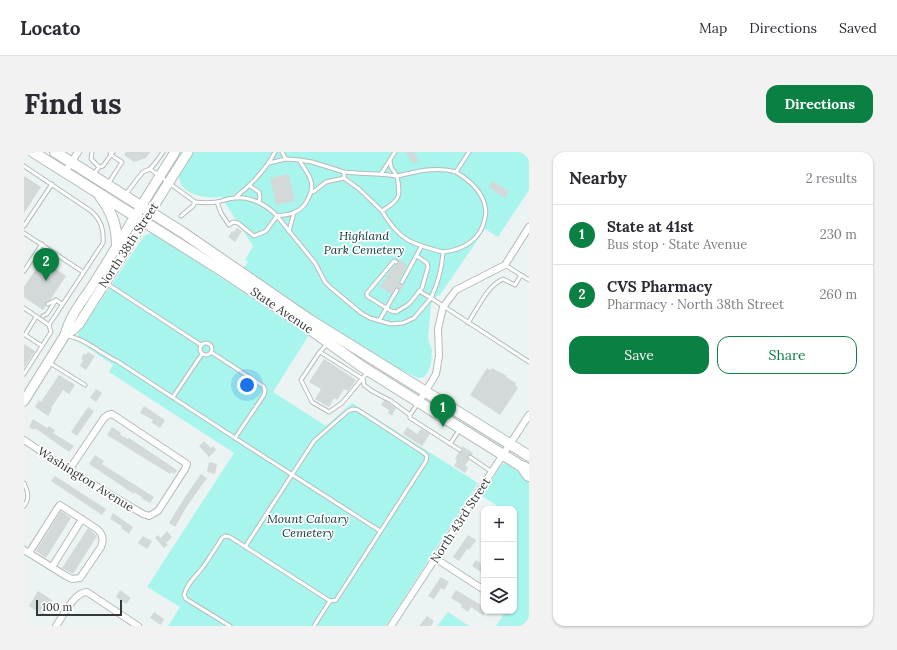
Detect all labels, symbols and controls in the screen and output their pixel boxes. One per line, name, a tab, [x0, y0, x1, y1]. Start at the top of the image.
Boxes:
text: Locato	[20, 16, 81, 40]
text: Map	[699, 19, 727, 37]
text: Directions	[749, 19, 817, 37]
text: Saved	[839, 19, 877, 37]
button: Directions	[766, 85, 873, 123]
text: Find us	[24, 86, 122, 122]
text: Nearby	[569, 167, 627, 189]
text: 2 results	[806, 170, 857, 187]
street label: North 38th Street	[95, 199, 161, 290]
text: State at 41st	[607, 217, 694, 236]
text: 1	[579, 226, 585, 243]
text: 230 m	[820, 226, 857, 243]
park label: Highland Park Cemetery	[324, 228, 404, 257]
text: Bus stop · State Avenue	[607, 236, 747, 253]
pin: 2	[33, 248, 59, 281]
text: CVS Pharmacy	[607, 277, 712, 296]
street label: State Avenue	[248, 283, 317, 337]
text: 2	[579, 286, 585, 303]
text: 260 m	[819, 286, 857, 303]
text: Pharmacy · North 38th Street	[607, 296, 784, 313]
button: Save	[569, 336, 709, 374]
button: Share	[717, 336, 857, 374]
your location	[237, 375, 257, 395]
pin: 1	[430, 394, 456, 427]
street label: Washington Avenue	[35, 443, 137, 515]
street label: North 43rd Street	[427, 474, 493, 566]
map controls	[481, 506, 517, 614]
button: +	[481, 506, 517, 542]
park label: Mount Calvary Cemetery	[267, 511, 349, 540]
button: −	[481, 542, 517, 578]
button: layers	[481, 578, 517, 614]
scale bar	[36, 598, 122, 617]
text: 100 m	[42, 600, 72, 614]

